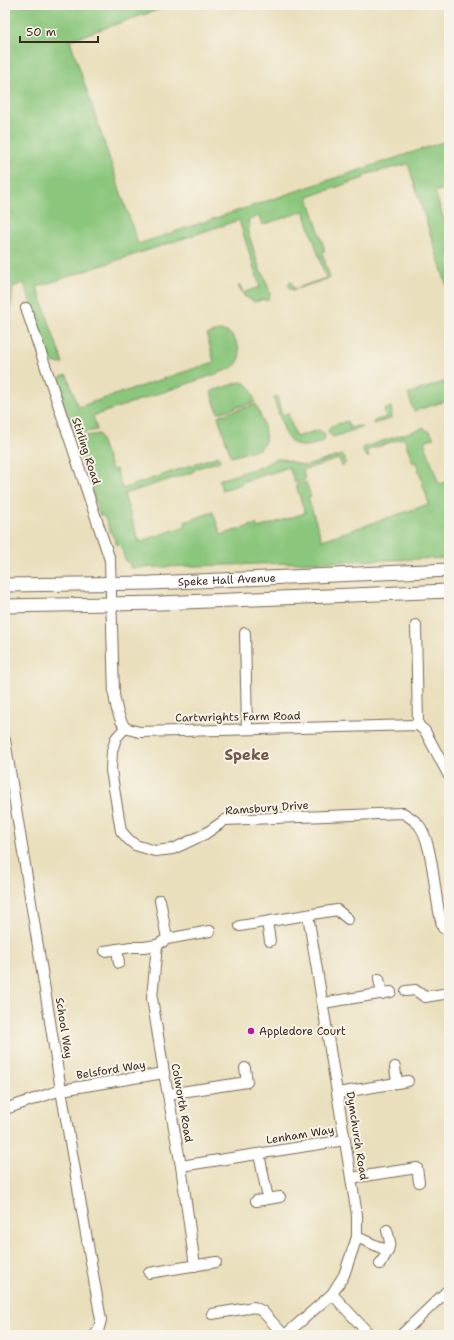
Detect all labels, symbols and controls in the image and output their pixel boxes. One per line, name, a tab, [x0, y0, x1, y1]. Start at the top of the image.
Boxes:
scale bar	[20, 18, 98, 44]
text: 50 m	[26, 24, 56, 40]
street label: Stirling Road	[68, 416, 104, 486]
street label: Speke Hall Avenue	[178, 570, 276, 589]
street label: Cartwrights Farm Road	[175, 708, 301, 726]
district label: Speke	[225, 745, 269, 765]
street label: Ramsbury Drive	[225, 798, 309, 818]
street label: School Way	[52, 996, 76, 1060]
place label: Appledore Court	[259, 1024, 346, 1039]
marker: Appledore Court	[246, 1026, 256, 1036]
street label: Belsford Way	[75, 1057, 147, 1083]
street label: Colworth Road	[168, 1062, 196, 1144]
street label: Dymchurch Road	[343, 1091, 371, 1181]
street label: Lenham Way	[265, 1122, 335, 1148]

